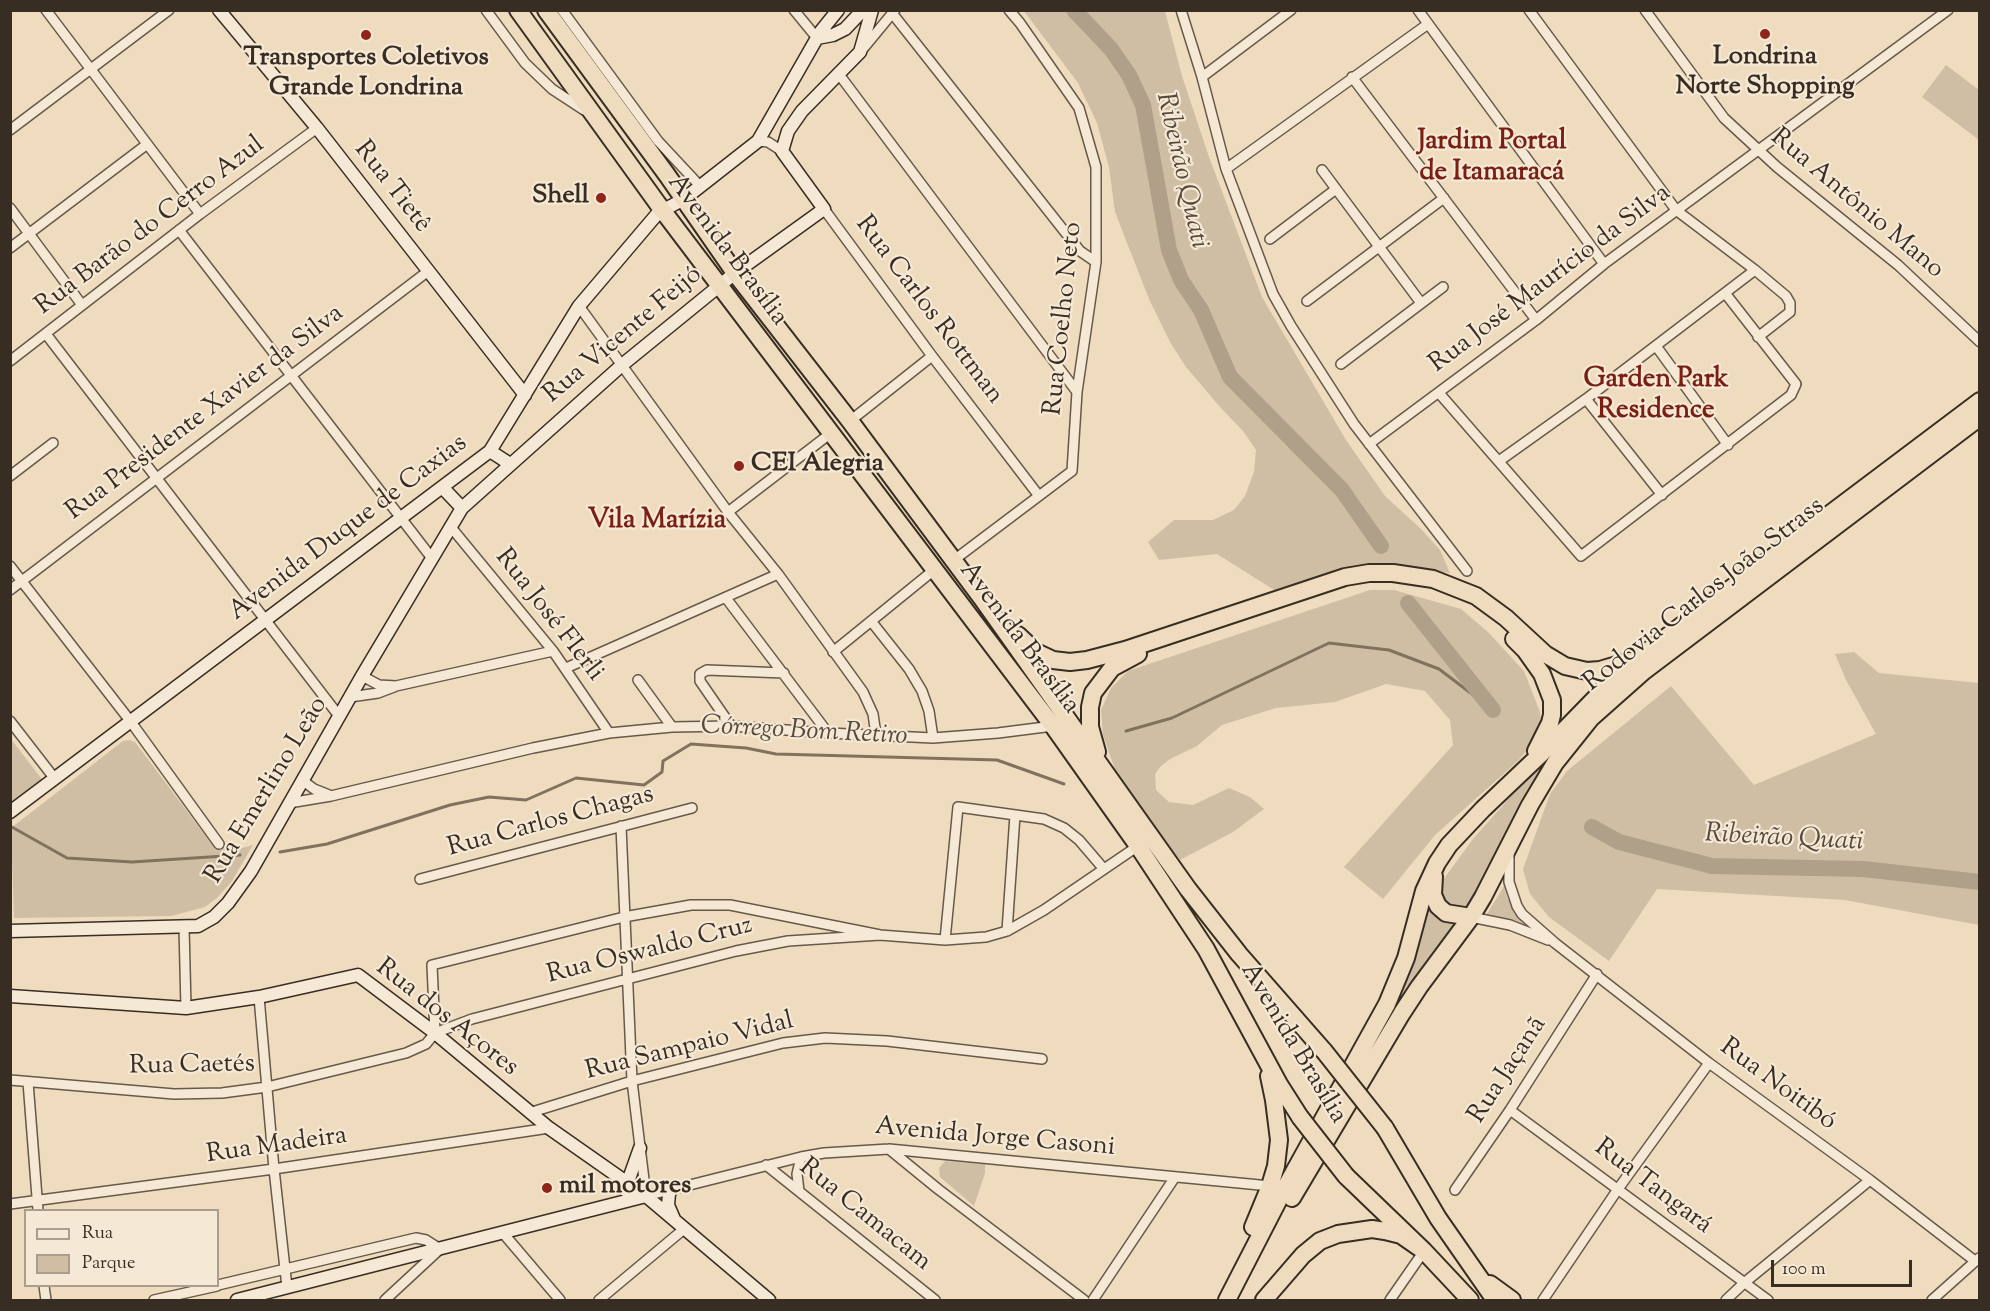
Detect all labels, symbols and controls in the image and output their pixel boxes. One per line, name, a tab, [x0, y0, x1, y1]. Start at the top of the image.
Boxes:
marker: Londrina Norte Shopping	[1758, 27, 1772, 41]
marker: Transportes Coletivos Grande Londrina	[359, 28, 373, 42]
place label: Londrina Norte Shopping	[1675, 43, 1855, 104]
place label: Transportes Coletivos Grande Londrina	[243, 44, 489, 106]
water label: Ribeirão Quati	[1146, 90, 1214, 252]
street label: Rua Antônio Mano	[1763, 123, 1949, 287]
district label: Jardim Portal de Itamaracá	[1417, 127, 1567, 190]
street label: Rua Barão do Cerro Azul	[30, 131, 272, 323]
street label: Rua Tietê	[346, 136, 436, 240]
street label: Avenida Brasília	[659, 169, 793, 333]
street label: Rua José Maurício da Silva	[1424, 179, 1678, 381]
place label: Shell	[532, 182, 589, 214]
marker: Shell	[594, 191, 608, 205]
street label: Rua Carlos Rottman	[847, 211, 1009, 411]
street label: Rua Coelho Neto	[1039, 221, 1091, 417]
street label: Rua Vicente Feijó	[538, 261, 710, 411]
street label: Rua Presidente Xavier da Silva	[61, 299, 351, 529]
district label: Garden Park Residence	[1583, 365, 1729, 428]
street label: Avenida Duque de Caxias	[224, 429, 474, 629]
place label: CEI Alegria	[751, 450, 884, 482]
marker: CEI Alegria	[732, 459, 746, 473]
street label: Rodovia Carlos João Strass	[1578, 492, 1832, 700]
district label: Vila Marízia	[588, 506, 726, 538]
street label: Rua José FIerli	[487, 544, 609, 688]
street label: Avenida Brasília	[951, 557, 1085, 721]
street label: Rua Emerlino Leão	[200, 692, 336, 890]
water label: Córrego Bom Retiro	[700, 711, 908, 755]
street label: Rua Carlos Chagas	[445, 780, 657, 866]
water label: Ribeirão Quati	[1704, 820, 1864, 860]
street label: Rua Oswaldo Cruz	[544, 911, 756, 993]
street label: Rua dos Açores	[368, 954, 524, 1084]
street label: Avenida Brasília	[1232, 958, 1352, 1130]
street label: Rua Sampaio Vidal	[583, 1007, 797, 1089]
street label: Rua Jaçanã	[1463, 1012, 1555, 1130]
street label: Rua Noitibó	[1713, 1033, 1841, 1139]
street label: Rua Caetés	[129, 1050, 255, 1084]
street label: Avenida Jorge Casoni	[874, 1113, 1116, 1165]
street label: Rua Madeira	[205, 1122, 349, 1172]
street label: Rua Tangará	[1587, 1134, 1717, 1242]
street label: Rua Camacam	[791, 1153, 937, 1279]
place label: mil motores	[559, 1172, 691, 1204]
marker: mil motores	[540, 1181, 554, 1195]
legend	[24, 1209, 219, 1287]
text: Rua	[82, 1221, 113, 1247]
scale bar	[1774, 1248, 1915, 1286]
text: Parque	[82, 1251, 135, 1277]
text: 100 m	[1782, 1257, 1826, 1283]

